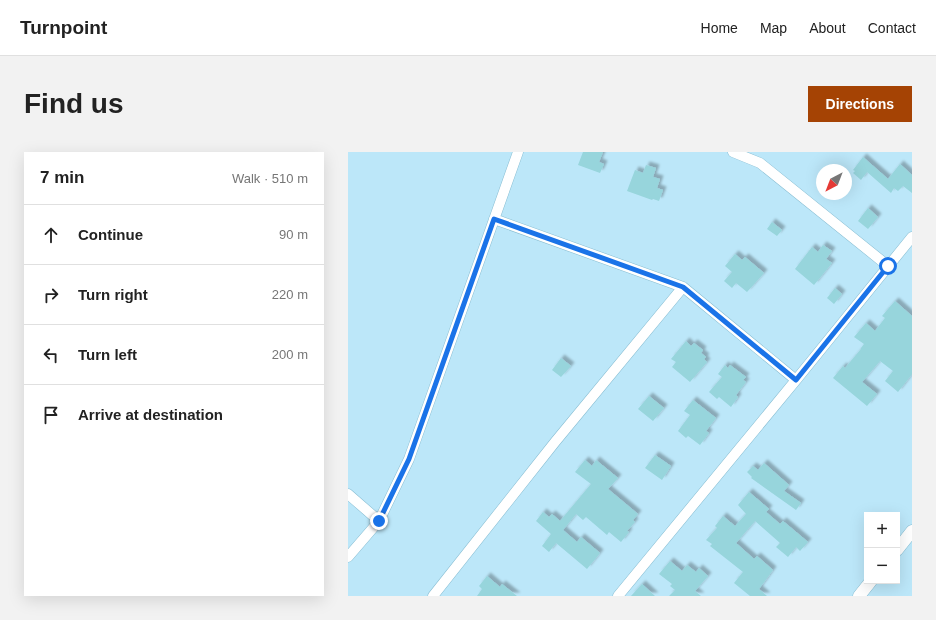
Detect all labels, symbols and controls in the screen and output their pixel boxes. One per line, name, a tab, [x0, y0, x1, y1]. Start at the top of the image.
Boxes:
text: Turnpoint	[20, 17, 107, 38]
text: Home	[701, 20, 738, 36]
text: Map	[760, 20, 787, 36]
text: About	[809, 20, 846, 36]
text: Contact	[868, 20, 916, 36]
button: Directions	[808, 86, 912, 122]
text: Find us	[24, 88, 124, 119]
north arrow	[816, 164, 852, 200]
text: 7 min	[40, 168, 84, 187]
text: Walk · 510 m	[232, 171, 308, 186]
icon: ahead	[40, 224, 62, 246]
text: Continue	[78, 226, 143, 243]
text: 90 m	[279, 227, 308, 242]
route start	[879, 257, 897, 275]
icon: right	[40, 284, 62, 306]
text: Turn right	[78, 286, 148, 303]
text: 220 m	[272, 287, 308, 302]
icon: left	[40, 344, 62, 366]
text: Turn left	[78, 346, 137, 363]
text: 200 m	[272, 347, 308, 362]
icon: arrive	[40, 404, 62, 426]
text: Arrive at destination	[78, 406, 223, 423]
route end	[370, 512, 388, 530]
map controls	[864, 512, 900, 584]
button: +	[864, 512, 900, 548]
button: −	[864, 548, 900, 584]

